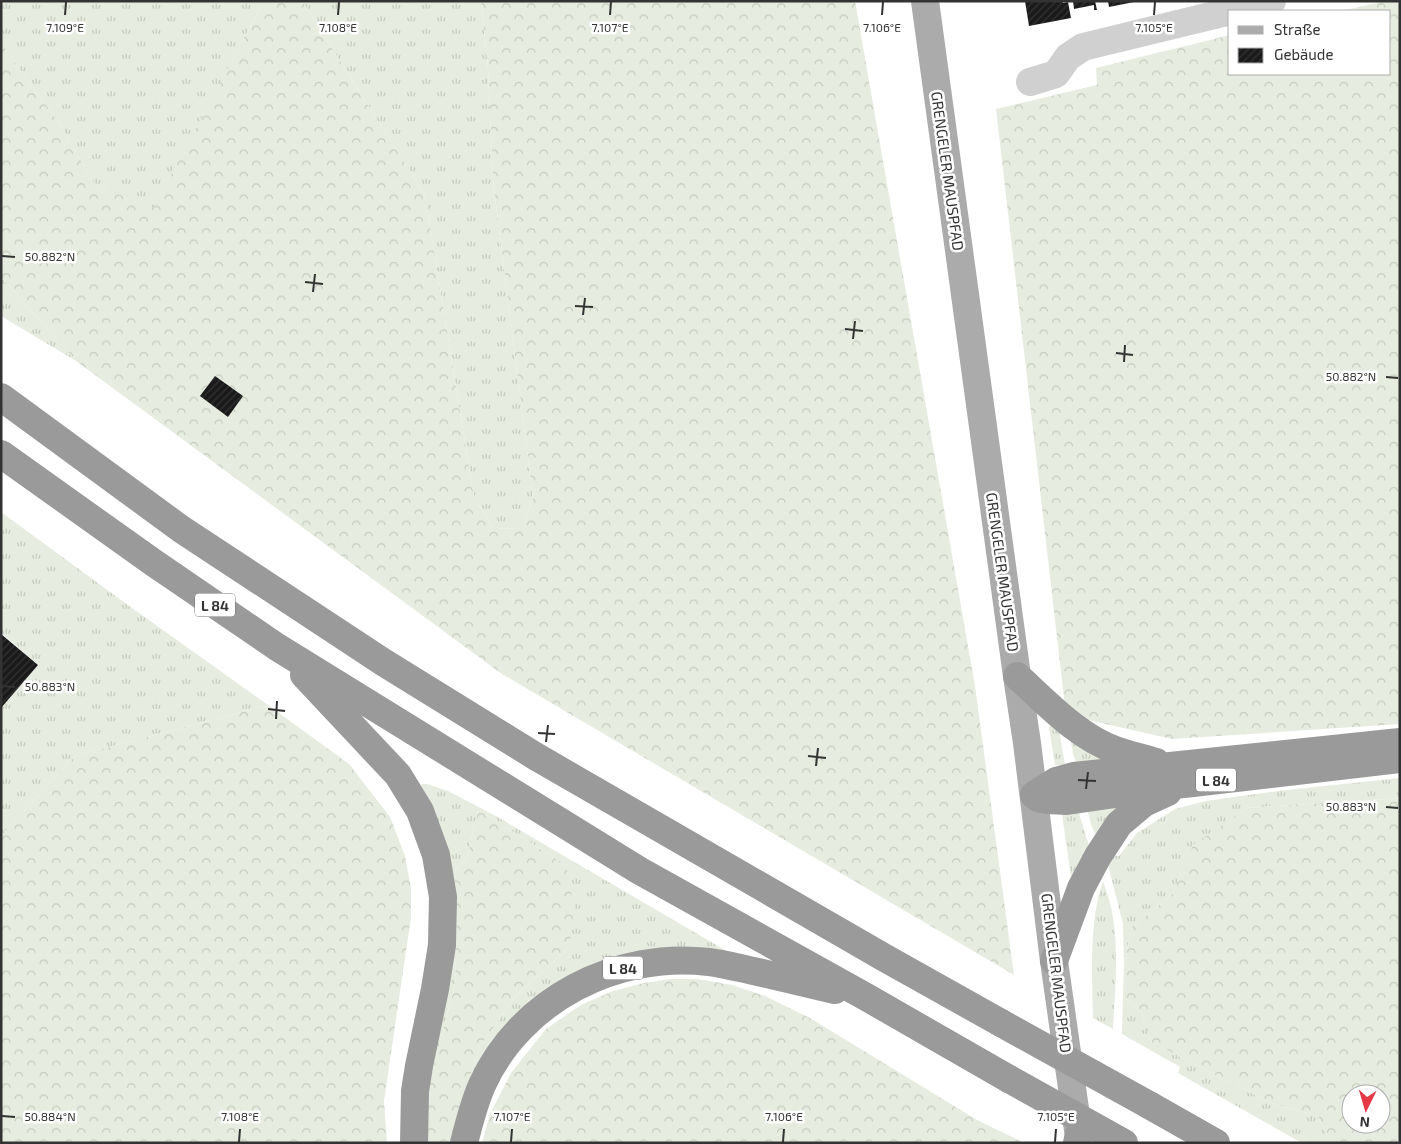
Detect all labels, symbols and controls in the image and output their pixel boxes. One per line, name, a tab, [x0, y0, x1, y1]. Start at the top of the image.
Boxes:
legend	[1228, 10, 1391, 75]
text: 7.109°E	[46, 20, 84, 34]
text: 7.108°E	[319, 20, 357, 34]
text: 7.107°E	[591, 20, 629, 34]
text: 7.106°E	[863, 20, 901, 34]
text: 7.105°E	[1135, 20, 1173, 34]
text: Straße	[1274, 20, 1320, 38]
text: Gebäude	[1274, 45, 1333, 63]
street label: GRENGELER MAUSPFAD	[928, 90, 968, 252]
text: 50.882°N	[25, 249, 75, 263]
text: 50.882°N	[1326, 369, 1376, 383]
street label: GRENGELER MAUSPFAD	[983, 491, 1023, 653]
road number: L 84	[195, 594, 235, 616]
text: 50.883°N	[25, 679, 75, 693]
road number: L 84	[1196, 768, 1236, 792]
text: 50.883°N	[1326, 799, 1376, 813]
street label: GRENGELER MAUSPFAD	[1038, 892, 1076, 1054]
road number: L 84	[603, 956, 643, 980]
north arrow	[1341, 1084, 1391, 1134]
text: 50.884°N	[24, 1109, 76, 1123]
text: 7.108°E	[221, 1109, 259, 1123]
text: 7.107°E	[493, 1109, 531, 1123]
text: 7.106°E	[765, 1109, 803, 1123]
text: 7.105°E	[1037, 1109, 1075, 1123]
text: N	[1359, 1114, 1371, 1131]

